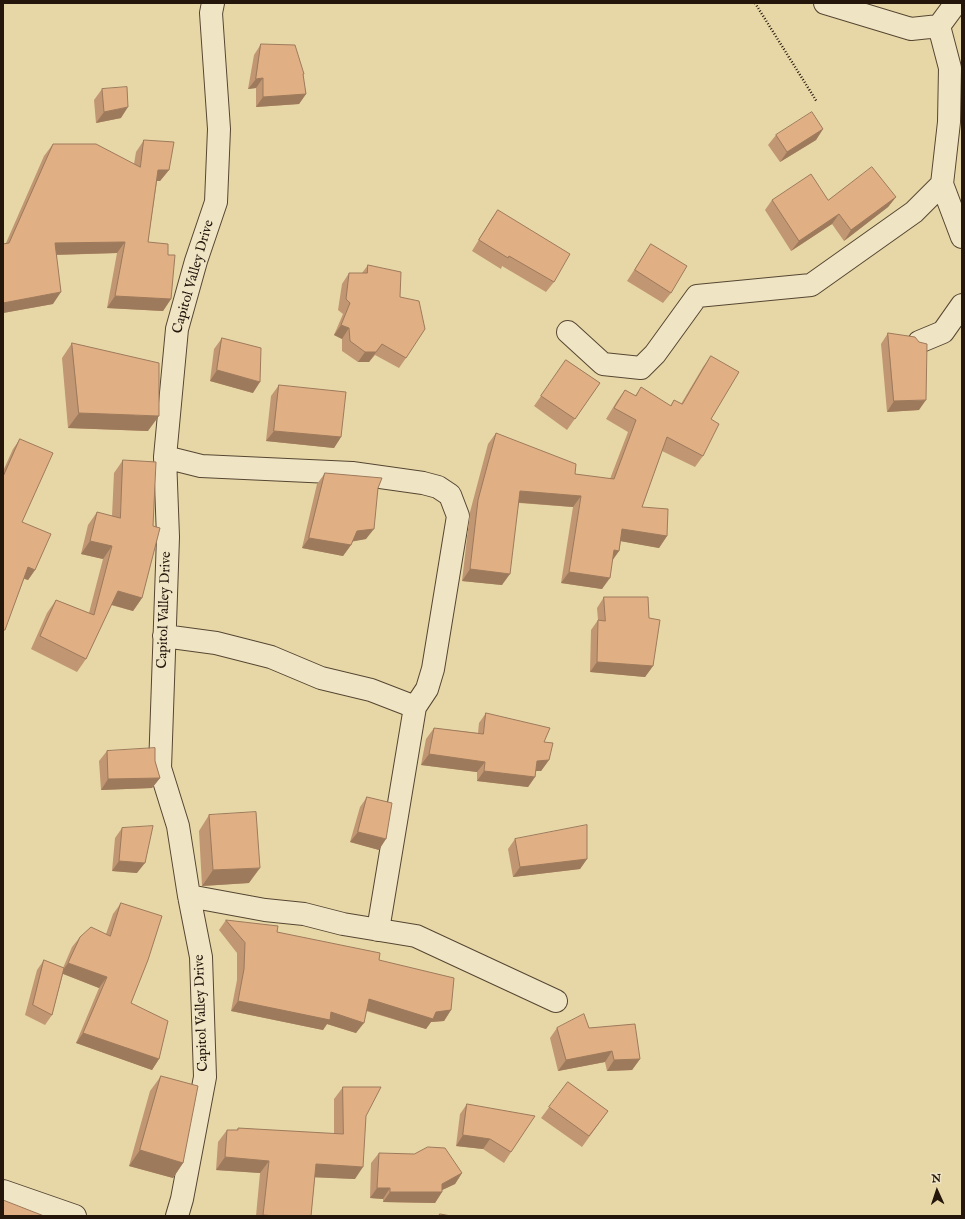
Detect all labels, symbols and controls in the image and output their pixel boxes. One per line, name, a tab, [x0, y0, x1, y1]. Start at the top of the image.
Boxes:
street label: Capitol Valley Drive	[170, 218, 218, 336]
street label: Capitol Valley Drive	[155, 551, 175, 669]
street label: Capitol Valley Drive	[192, 954, 212, 1072]
north arrow	[917, 1171, 957, 1211]
text: N	[931, 1172, 941, 1186]

